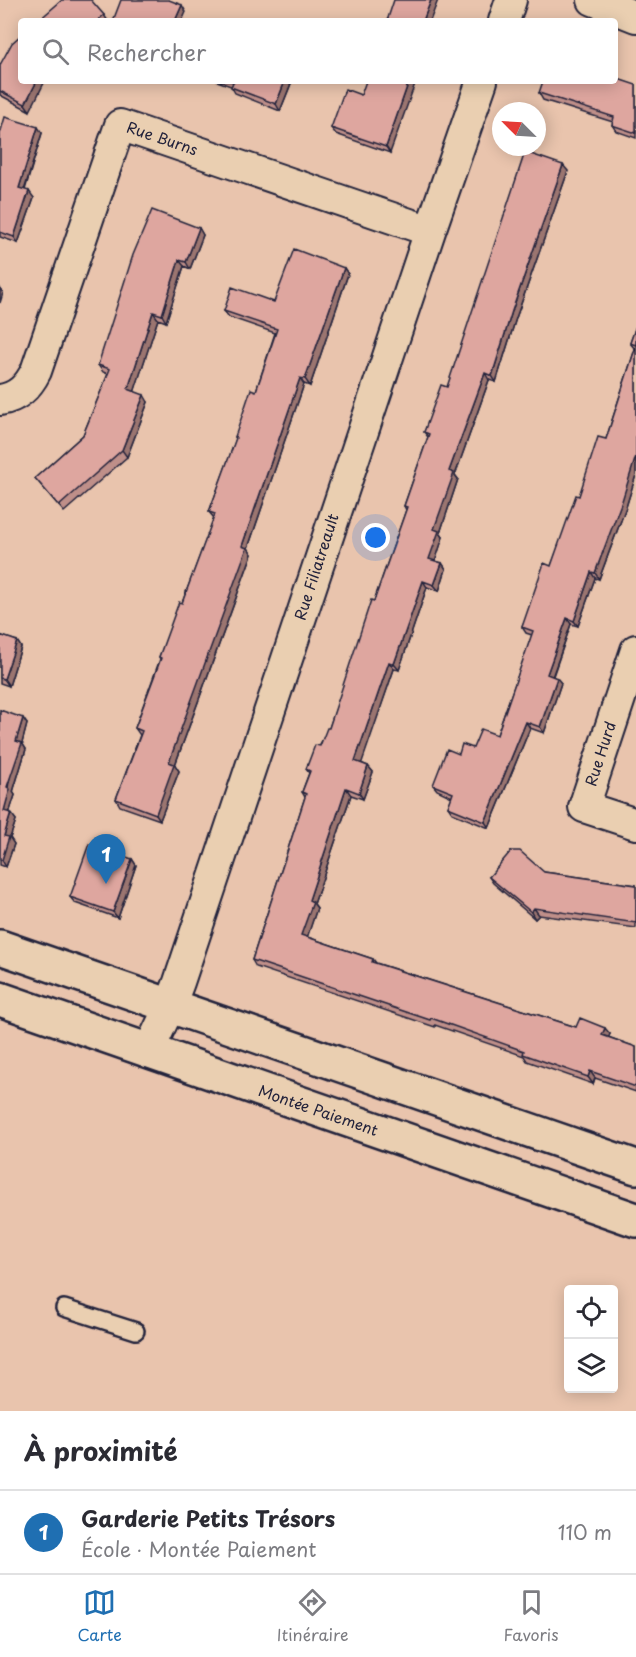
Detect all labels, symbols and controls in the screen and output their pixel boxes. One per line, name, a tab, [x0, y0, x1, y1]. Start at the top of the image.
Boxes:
search box	[18, 18, 618, 84]
icon: search	[39, 35, 72, 68]
text: Rechercher	[87, 35, 206, 68]
north arrow	[492, 102, 546, 156]
street label: Rue Burns	[124, 115, 201, 161]
street label: Rue Filiatreault	[288, 510, 344, 623]
your location	[361, 523, 390, 552]
street label: Rue Hurd	[578, 718, 621, 789]
pin: 1	[86, 834, 126, 884]
street label: Montée Paiement	[255, 1078, 381, 1141]
map controls	[564, 1285, 618, 1393]
button: locate	[564, 1285, 618, 1339]
button: layers	[564, 1339, 618, 1393]
text: À proximité	[24, 1431, 178, 1470]
text: Garderie Petits Trésors	[81, 1501, 335, 1534]
text: 1	[39, 1517, 48, 1547]
text: 110 m	[558, 1517, 612, 1547]
text: École · Montée Paiement	[81, 1534, 316, 1564]
tab: Carte	[77, 1586, 122, 1646]
tab: Itinéraire	[277, 1586, 349, 1646]
tab: Favoris	[504, 1586, 559, 1646]

